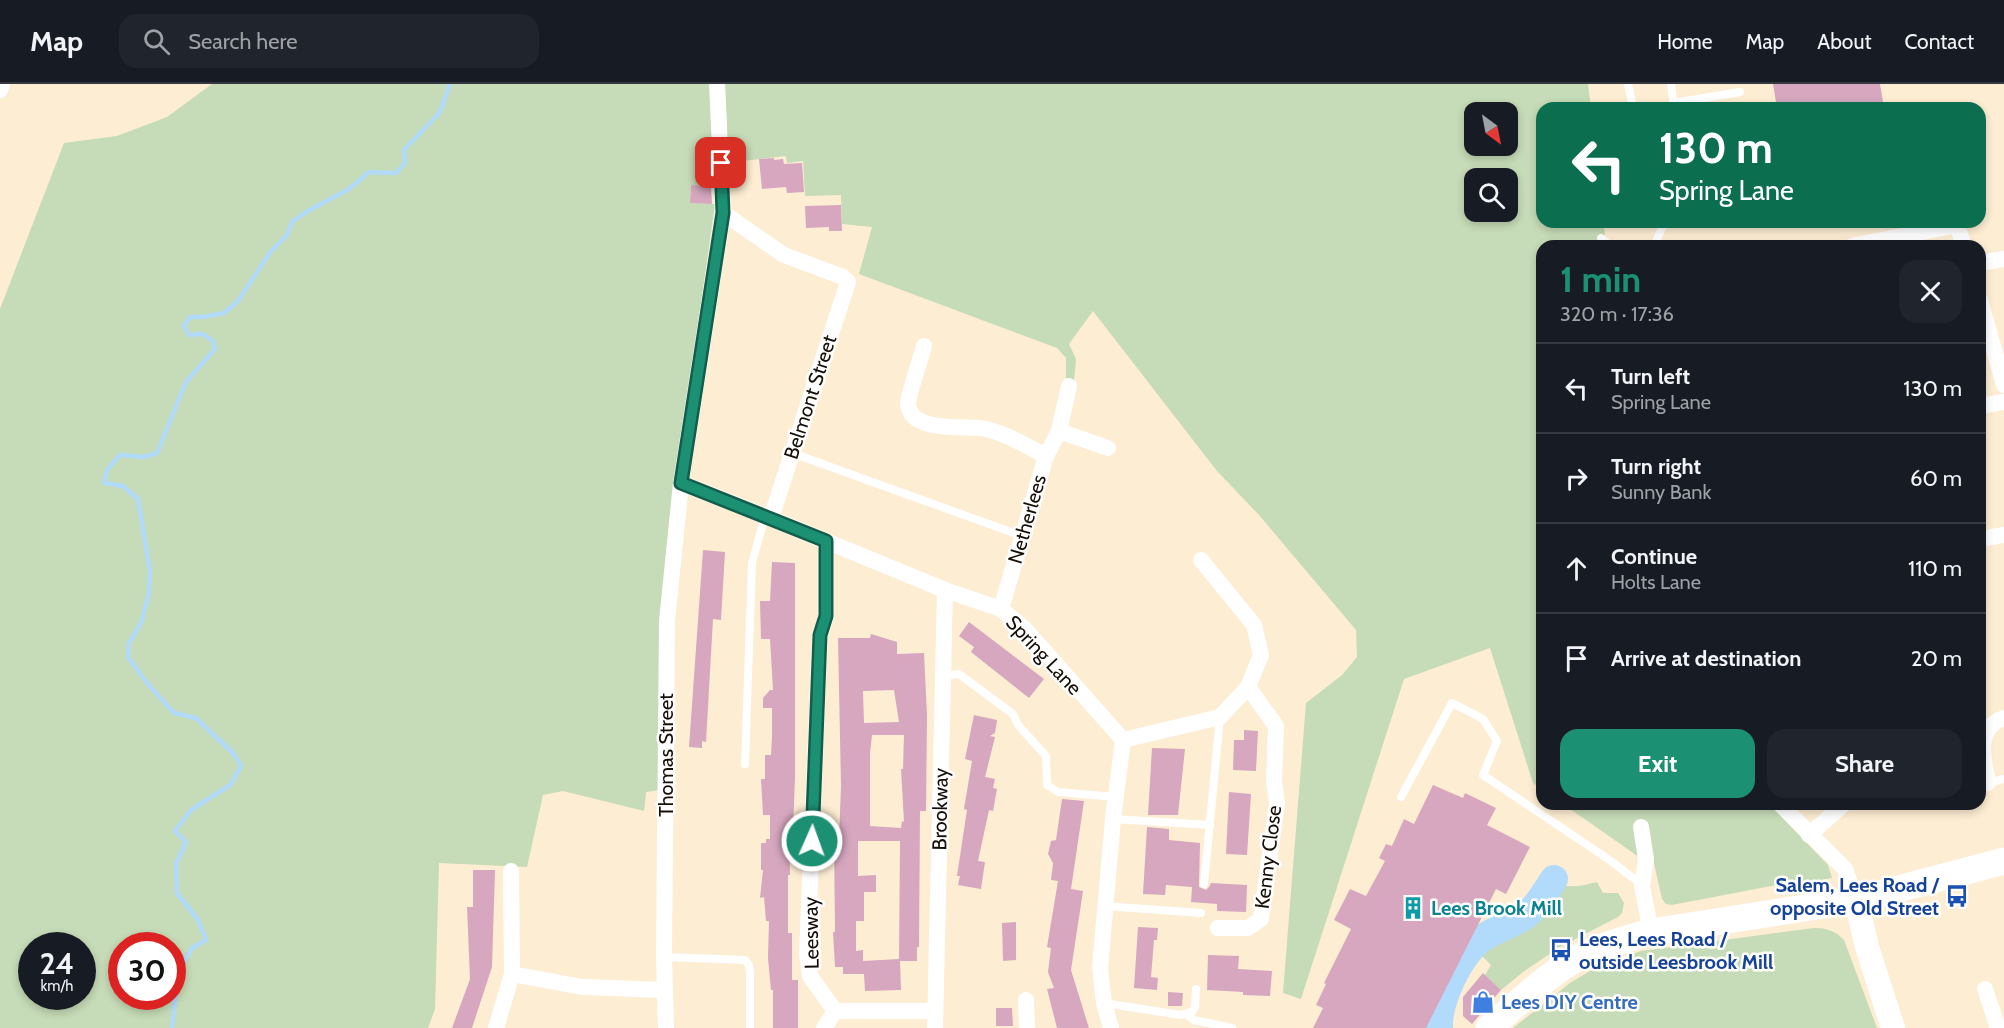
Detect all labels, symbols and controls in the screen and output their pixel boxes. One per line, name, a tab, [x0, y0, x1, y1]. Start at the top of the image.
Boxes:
search box	[119, 14, 539, 68]
text: Map	[30, 24, 83, 58]
icon: search	[140, 25, 173, 58]
text: Search here	[188, 28, 297, 55]
text: Home	[1657, 29, 1713, 54]
text: Map	[1746, 29, 1784, 54]
text: About	[1817, 29, 1871, 54]
text: Contact	[1904, 29, 1974, 54]
north arrow	[1464, 102, 1518, 156]
map controls	[1464, 102, 1518, 222]
text: 130 m	[1659, 122, 1773, 174]
icon: left	[1560, 126, 1638, 204]
pin	[695, 137, 746, 188]
icon: arrive	[704, 146, 737, 179]
button: search	[1464, 168, 1518, 222]
text: Spring Lane	[1659, 174, 1794, 207]
text: 1 min	[1560, 257, 1641, 301]
button: close	[1899, 260, 1962, 323]
text: 320 m · 17:36	[1560, 302, 1674, 326]
street label: Belmont Street	[779, 332, 841, 462]
text: Turn left	[1611, 363, 1690, 390]
icon: left	[1560, 372, 1593, 405]
text: 130 m	[1903, 375, 1962, 402]
text: Spring Lane	[1611, 390, 1711, 414]
text: Turn right	[1611, 453, 1701, 480]
icon: right	[1560, 462, 1593, 495]
text: 60 m	[1910, 465, 1962, 492]
street label: Netherlees	[1003, 472, 1051, 566]
text: Sunny Bank	[1611, 480, 1711, 504]
text: Continue	[1611, 543, 1697, 570]
icon: ahead	[1560, 552, 1593, 585]
text: 110 m	[1908, 555, 1962, 582]
text: Holts Lane	[1611, 570, 1701, 594]
street label: Spring Lane	[1001, 610, 1087, 700]
icon: arrive	[1560, 642, 1593, 675]
text: Arrive at destination	[1611, 645, 1801, 672]
text: 20 m	[1911, 645, 1962, 672]
street label: Thomas Street	[654, 693, 678, 817]
button: Exit	[1560, 729, 1755, 798]
button: Share	[1767, 729, 1962, 798]
street label: Brookway	[927, 768, 953, 850]
street label: Kenny Close	[1250, 804, 1286, 910]
position arrow	[780, 809, 844, 873]
place label: Salem, Lees Road / opposite Old Street	[1770, 873, 1940, 920]
bus stop icon: Salem, Lees Road / opposite Old Street	[1944, 883, 1970, 909]
building icon: Lees Brook Mill	[1400, 895, 1426, 921]
place label: Lees Brook Mill	[1431, 896, 1562, 920]
street label: Leesway	[798, 897, 824, 969]
place label: Lees, Lees Road / outside Leesbrook Mill	[1579, 927, 1773, 974]
speed limit sign: 30	[108, 932, 186, 1010]
bus stop icon: Lees, Lees Road / outside Leesbrook Mill	[1548, 937, 1574, 963]
text: 24	[40, 945, 74, 982]
text: km/h	[41, 977, 73, 995]
shop icon: Lees DIY Centre	[1470, 989, 1496, 1015]
place label: Lees DIY Centre	[1501, 990, 1638, 1014]

